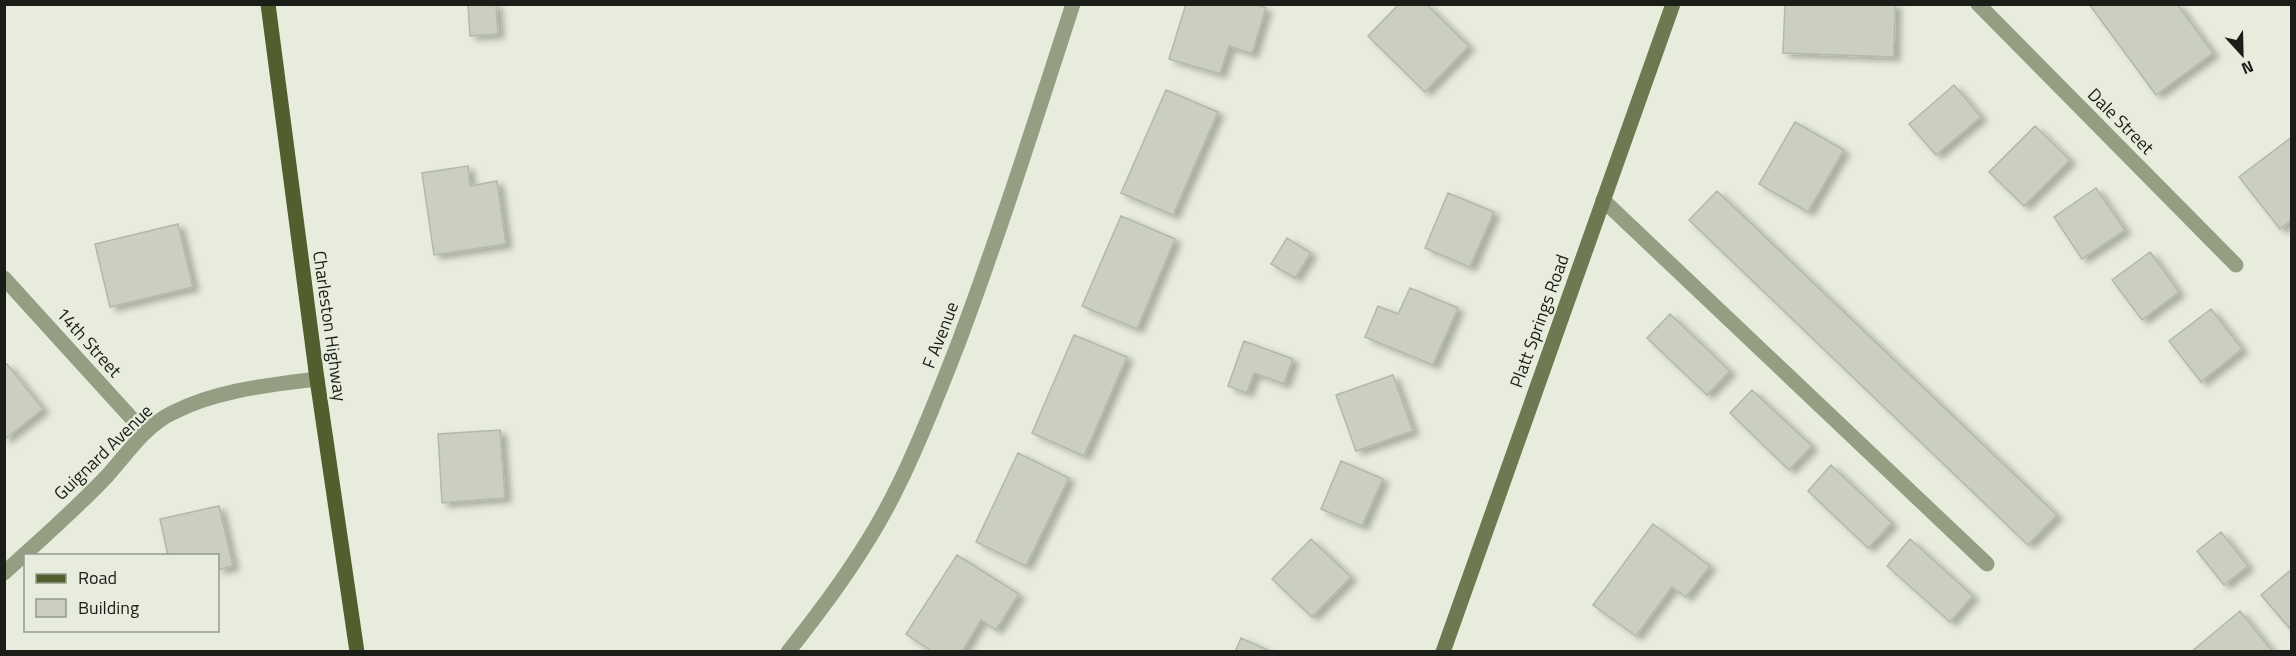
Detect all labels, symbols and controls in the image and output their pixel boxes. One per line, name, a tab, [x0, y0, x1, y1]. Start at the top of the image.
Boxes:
north arrow	[2212, 24, 2272, 84]
text: N	[2238, 55, 2257, 81]
street label: Dale Street	[2082, 82, 2161, 161]
street label: Charleston Highway	[306, 249, 354, 403]
street label: Platt Springs Road	[1502, 251, 1576, 391]
street label: F Avenue	[915, 298, 965, 372]
street label: 14th Street	[50, 301, 128, 384]
street label: Guignard Avenue	[47, 398, 159, 506]
legend	[24, 554, 219, 632]
text: Road	[78, 564, 117, 591]
text: Building	[78, 594, 139, 621]

